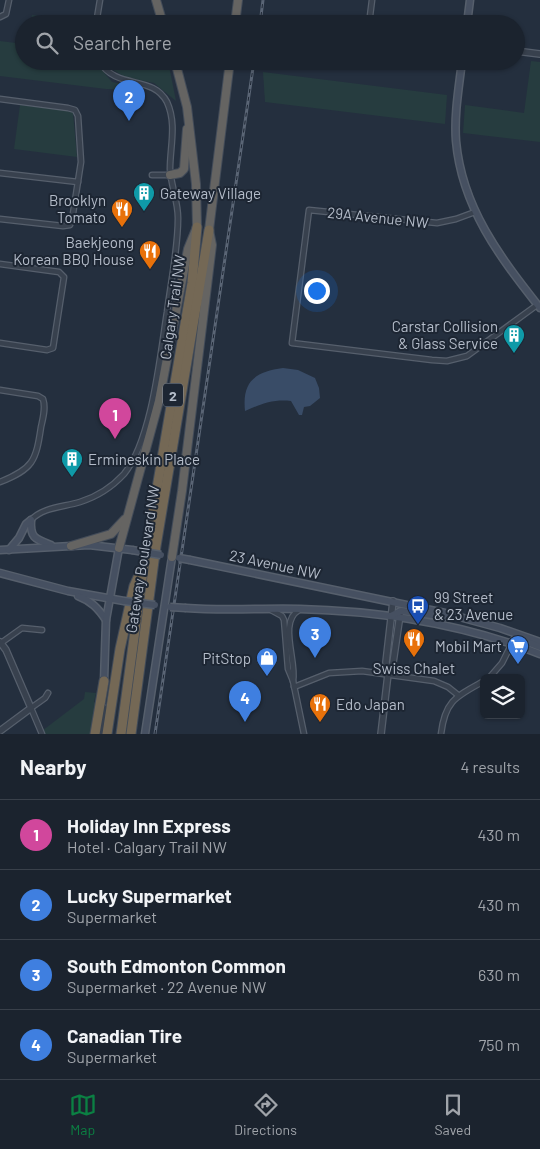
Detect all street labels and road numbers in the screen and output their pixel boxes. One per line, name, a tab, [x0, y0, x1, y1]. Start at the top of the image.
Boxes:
street label: 29A Avenue NW	[326, 203, 430, 231]
street label: Calgary Trail NW	[156, 253, 188, 361]
road number: 2	[163, 384, 183, 406]
street label: Gateway Boulevard NW	[121, 484, 163, 634]
street label: 23 Avenue NW	[228, 546, 322, 582]

